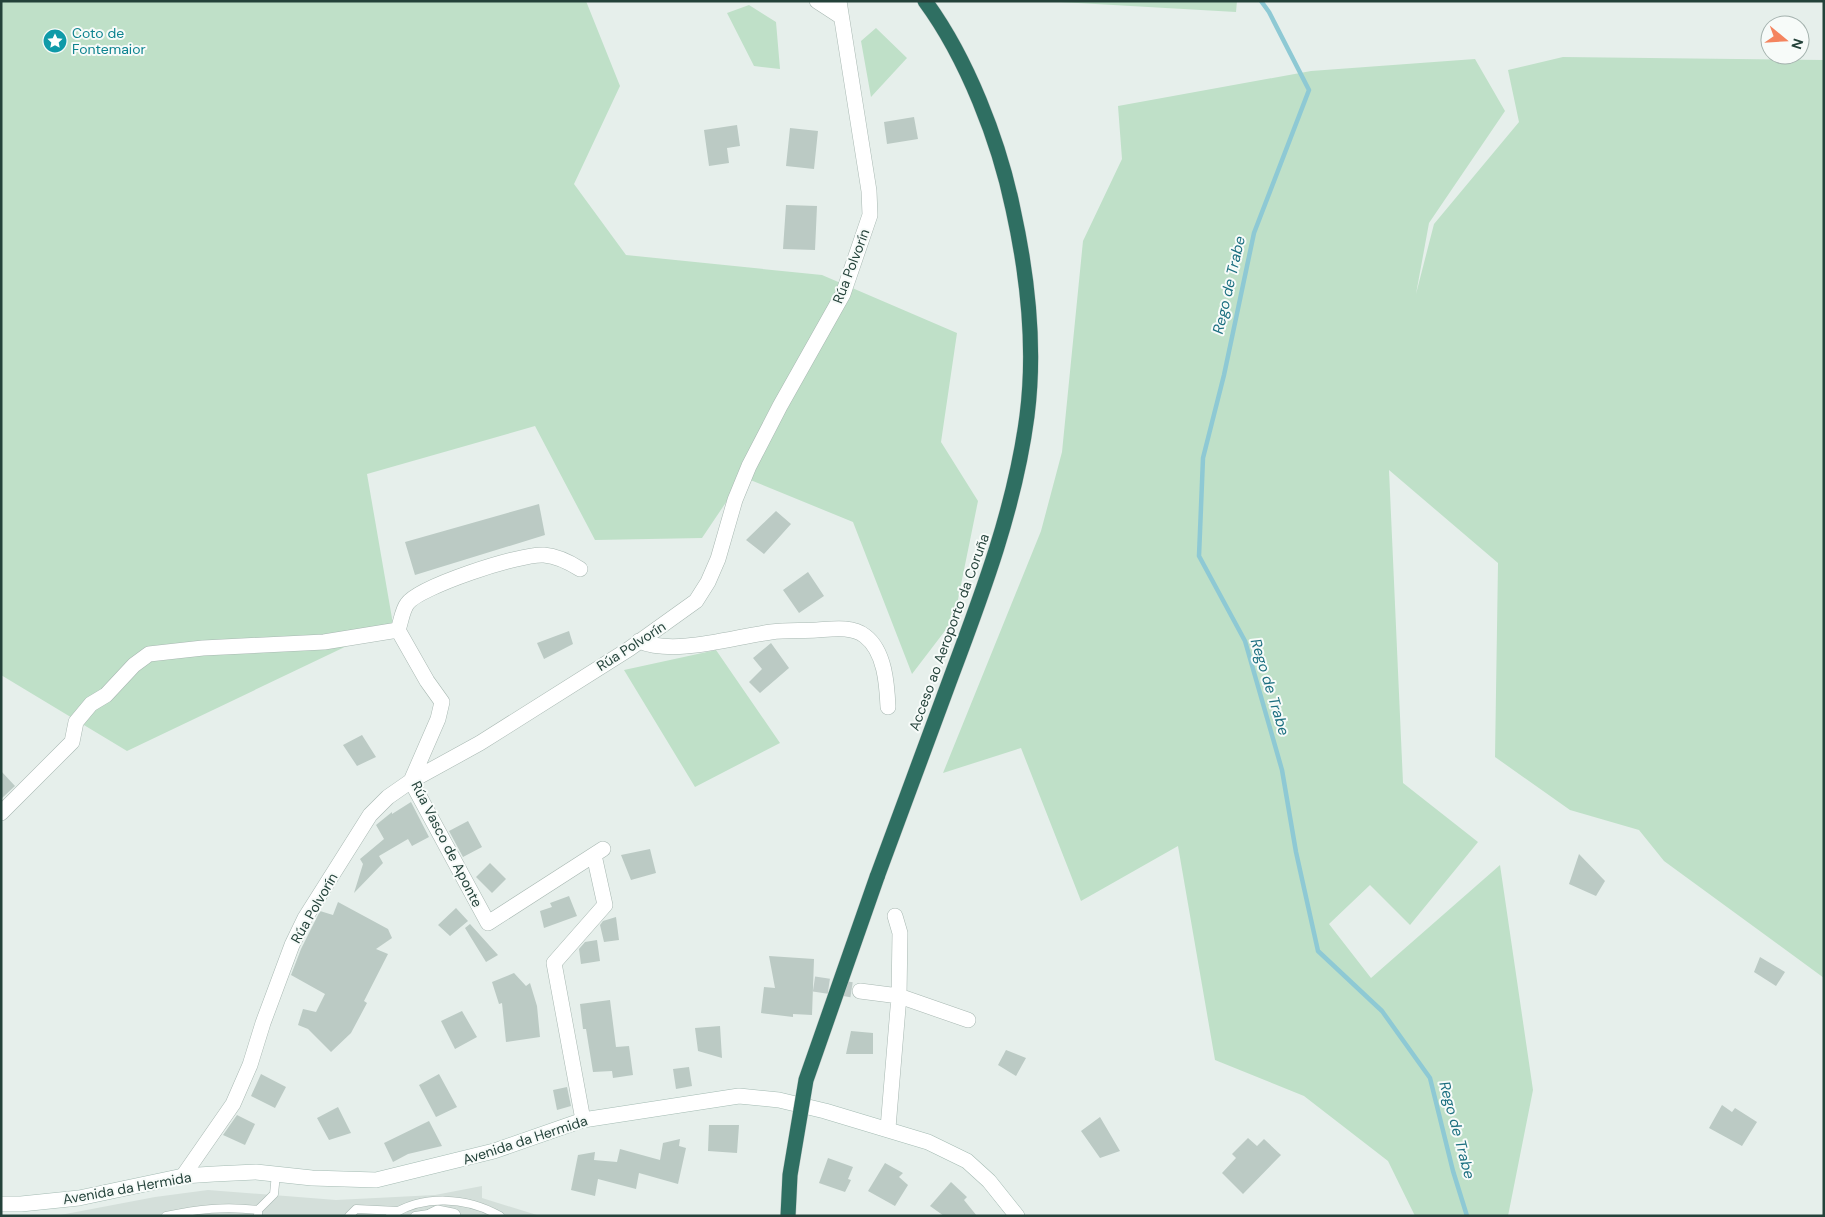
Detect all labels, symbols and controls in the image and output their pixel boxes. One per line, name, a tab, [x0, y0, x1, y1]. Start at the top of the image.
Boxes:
north arrow	[1760, 15, 1810, 65]
place label: Coto de Fontemaior	[72, 24, 146, 58]
place icon: Coto de Fontemaior	[42, 28, 68, 54]
text: N	[1787, 36, 1808, 52]
street label: Rúa Polvorín	[829, 226, 873, 306]
water label: Rego de Trabe	[1208, 234, 1250, 336]
street label: Acceso ao Aeroporto da Coruña	[905, 531, 993, 733]
street label: Rúa Polvorín	[593, 617, 669, 675]
water label: Rego de Trabe	[1246, 636, 1294, 738]
street label: Rúa Vasco de Aponte	[407, 778, 487, 910]
street label: Rúa Polvorín	[287, 870, 341, 946]
water label: Rego de Trabe	[1434, 1079, 1480, 1181]
street label: Avenida da Hermida	[460, 1111, 590, 1169]
street label: Avenida da Hermida	[61, 1168, 193, 1208]

